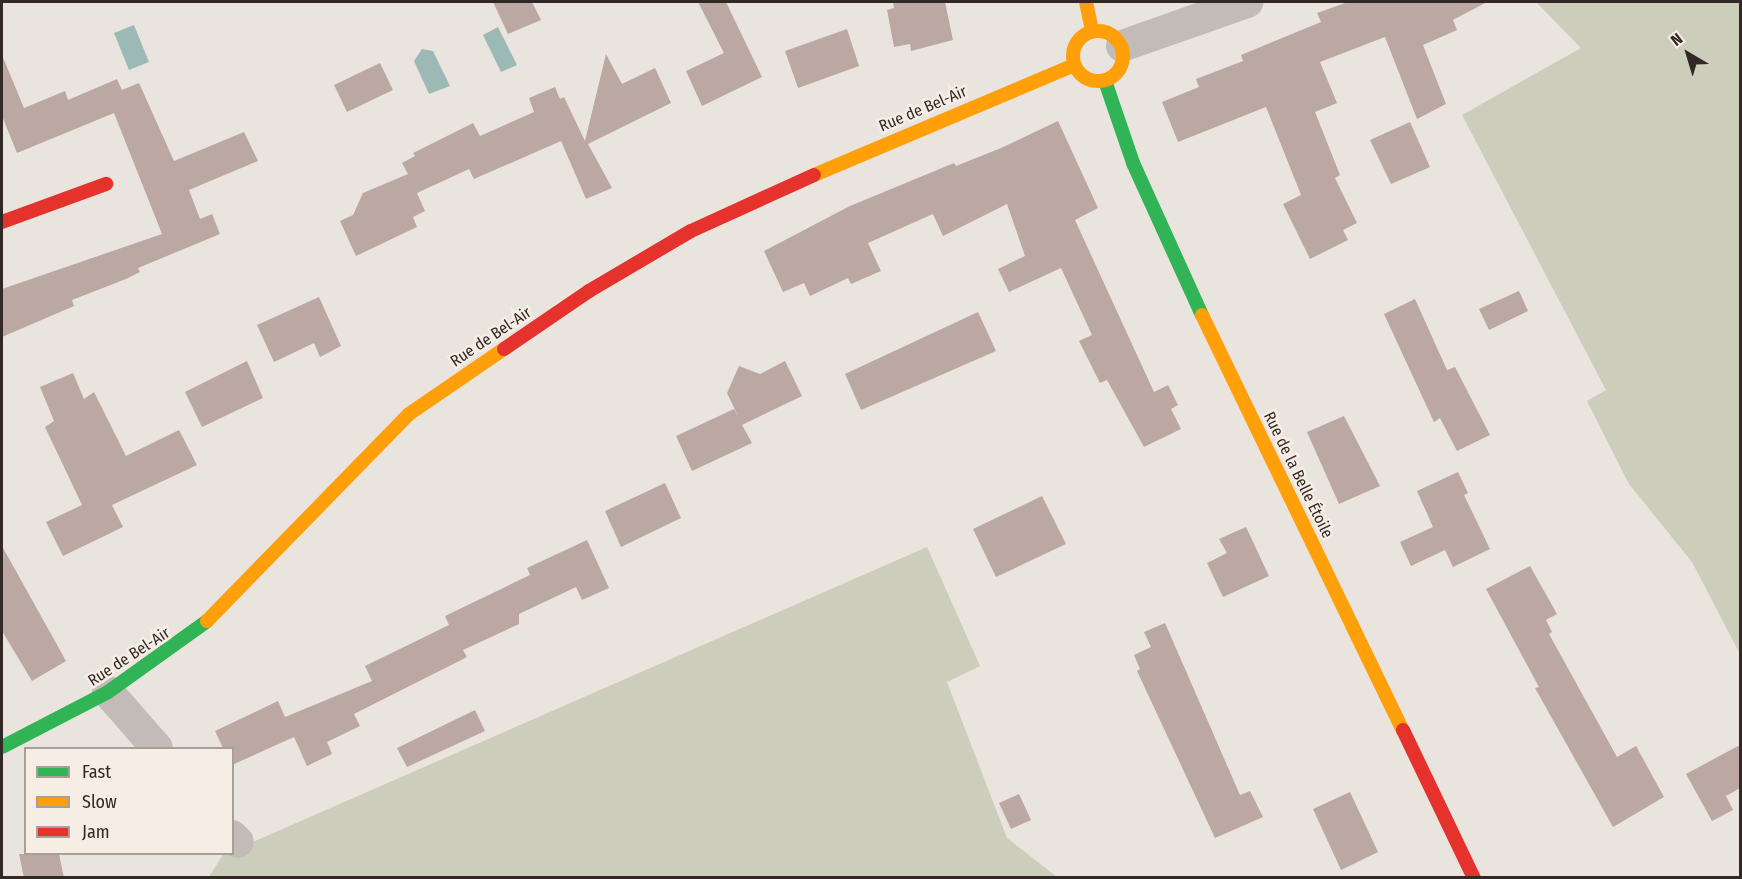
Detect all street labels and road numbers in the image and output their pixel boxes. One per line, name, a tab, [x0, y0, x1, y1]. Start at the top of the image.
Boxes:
street label: Rue de Bel-Air	[876, 82, 970, 136]
street label: Rue de Bel-Air	[447, 303, 535, 371]
street label: Rue de la Belle Étoile	[1259, 409, 1337, 541]
street label: Rue de Bel-Air	[85, 623, 173, 691]

